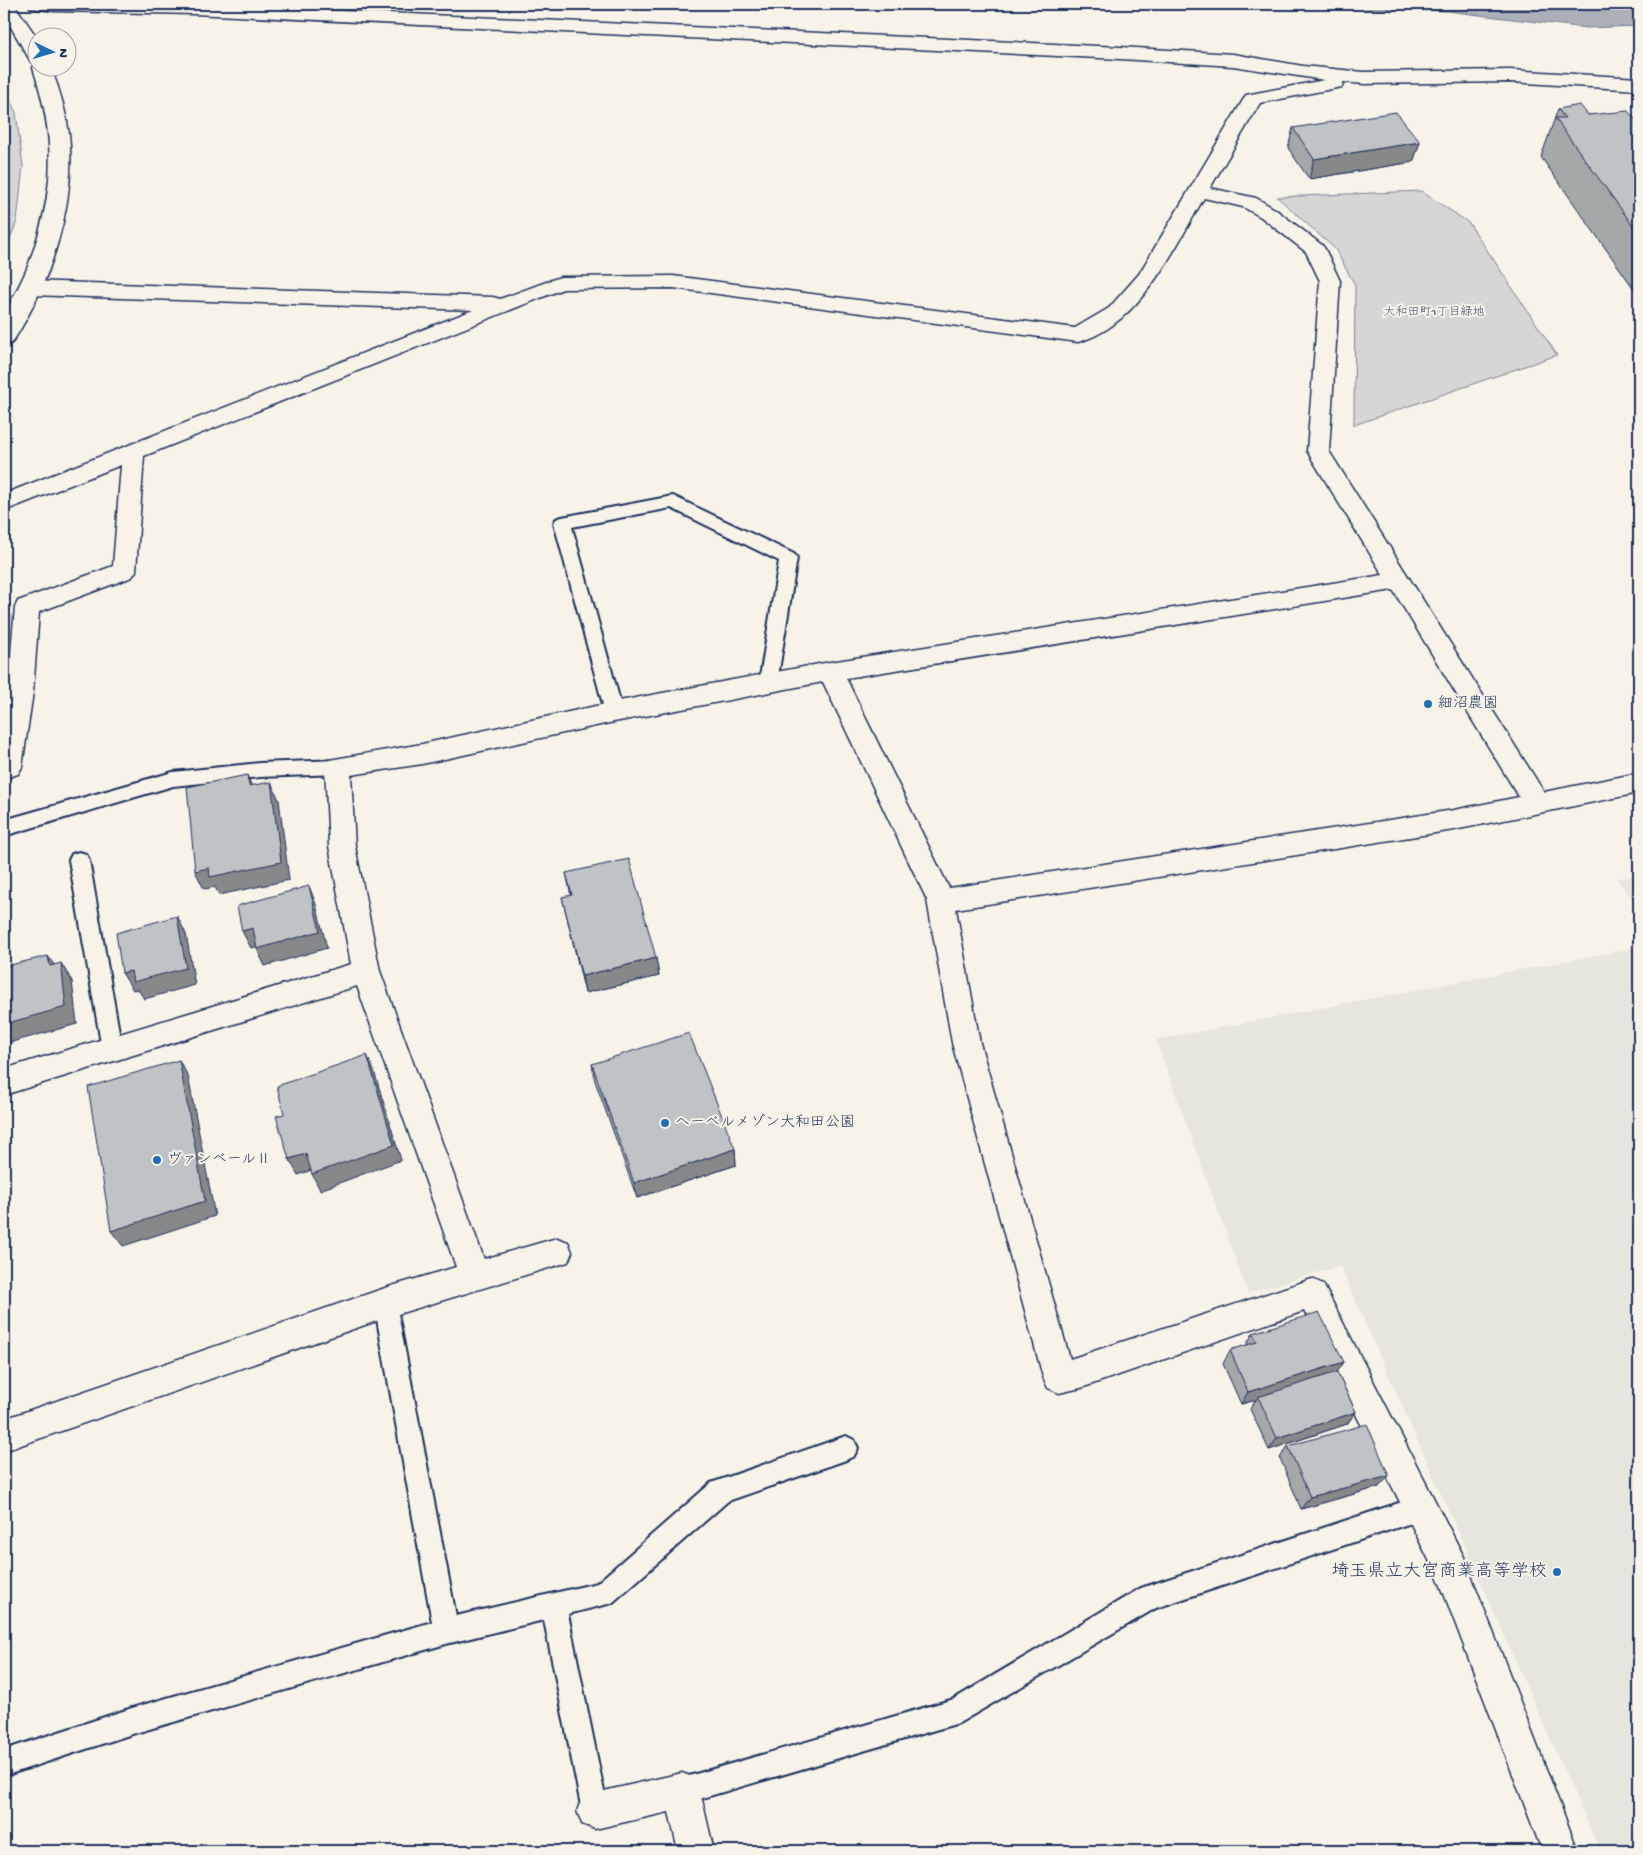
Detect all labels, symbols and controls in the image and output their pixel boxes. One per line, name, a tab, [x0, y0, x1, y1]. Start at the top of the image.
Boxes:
north arrow	[28, 28, 78, 78]
text: N	[54, 48, 71, 58]
park label: 大和田町1丁目緑地	[1384, 305, 1484, 320]
place label: 細沼農園	[1438, 694, 1498, 713]
marker: 細沼農園	[1422, 698, 1434, 710]
place label: ヘーベルメゾン大和田公園	[675, 1113, 855, 1132]
marker: ヘーベルメゾン大和田公園	[659, 1117, 671, 1129]
place label: ヴァンベールⅡ	[167, 1151, 271, 1169]
marker: ヴァンベールⅡ	[151, 1154, 163, 1166]
place label: 埼玉県立大宮商業高等学校	[1331, 1561, 1547, 1583]
marker: 埼玉県立大宮商業高等学校	[1551, 1566, 1563, 1578]

